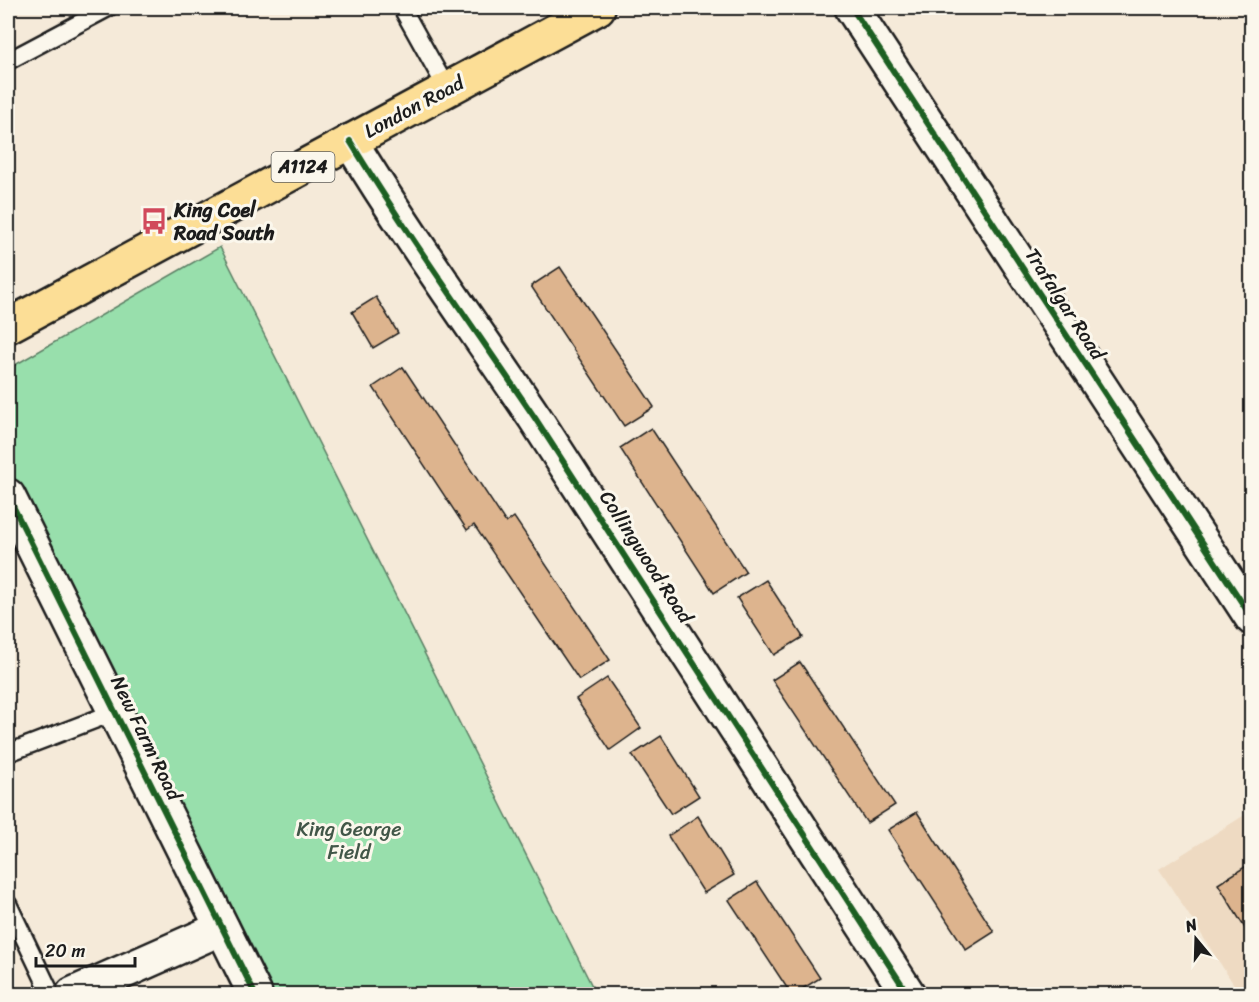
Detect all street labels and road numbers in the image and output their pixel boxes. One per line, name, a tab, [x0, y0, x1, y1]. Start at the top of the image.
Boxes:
street label: London Road	[357, 65, 472, 148]
road number: A1124	[272, 152, 334, 182]
street label: Trafalgar Road	[1015, 241, 1115, 369]
street label: Collingwood Road	[590, 483, 703, 632]
street label: New Farm Road	[101, 670, 192, 808]

